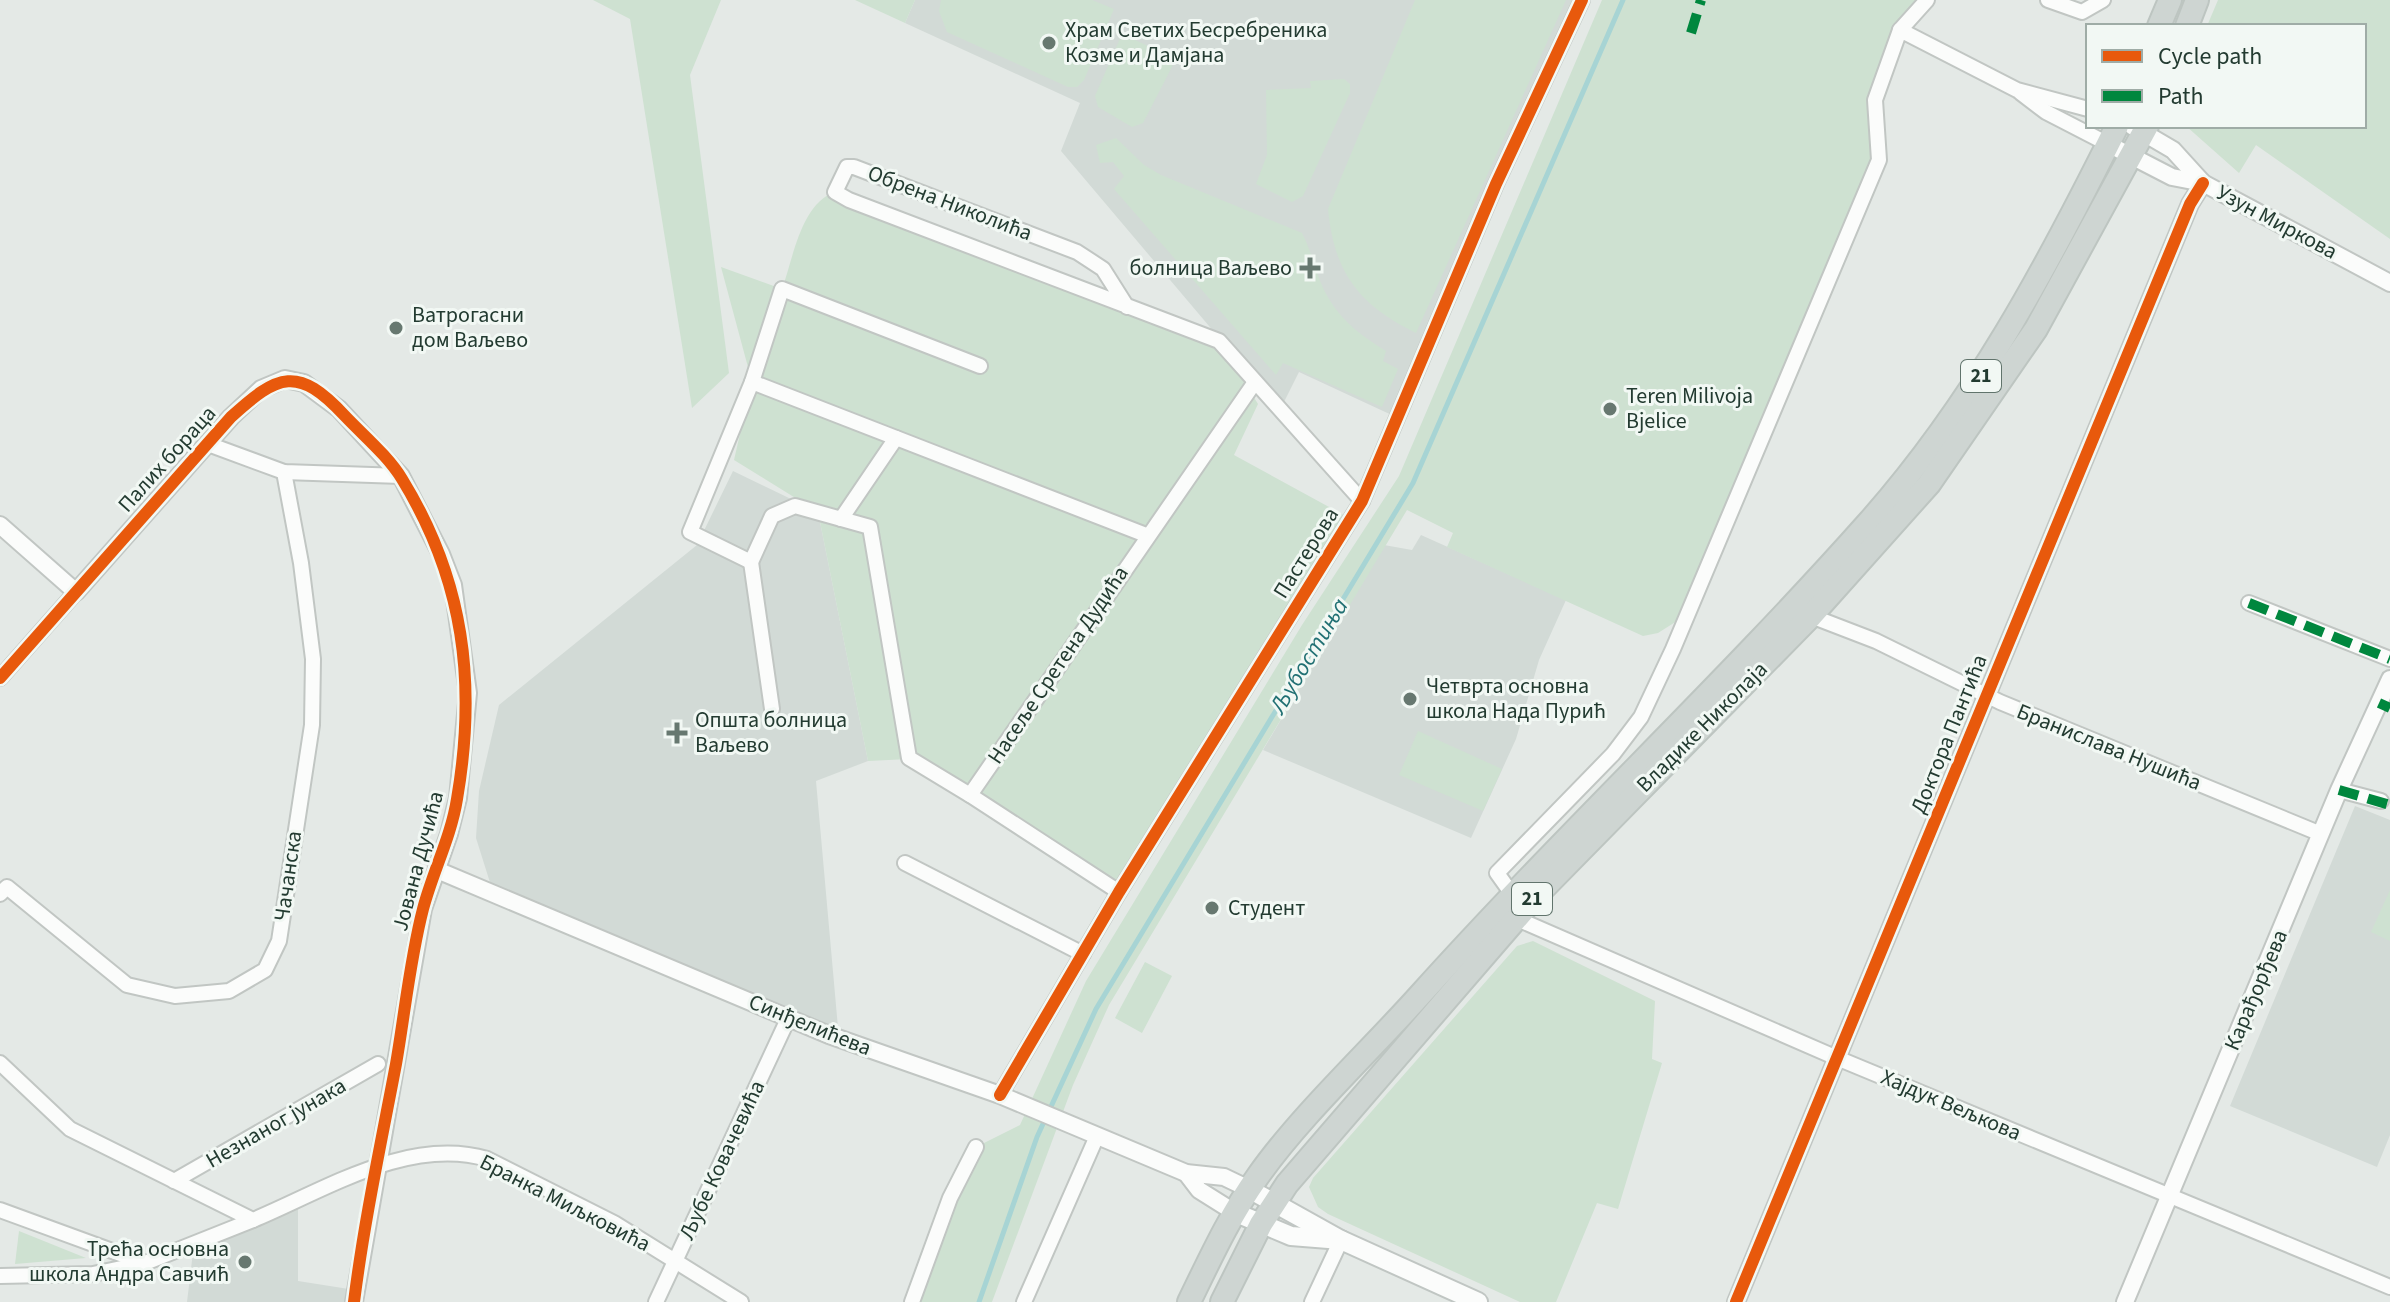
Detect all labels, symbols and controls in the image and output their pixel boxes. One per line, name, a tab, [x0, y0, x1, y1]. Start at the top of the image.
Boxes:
place label: Храм Светих Бесребреника Козме и Дамјана	[1065, 14, 1327, 71]
legend	[2086, 24, 2366, 128]
marker: Храм Светих Бесребреника Козме и Дамјана	[1040, 34, 1058, 52]
text: Cycle path	[2158, 39, 2262, 74]
text: Path	[2158, 79, 2204, 114]
street label: Обрена Николића	[863, 157, 1037, 249]
street label: Узун Миркова	[2211, 177, 2343, 267]
place label: болница Ваљево	[1130, 252, 1292, 284]
marker: болница Ваљево	[1299, 257, 1321, 279]
place label: Ватрогасни дом Ваљево	[412, 299, 528, 356]
marker: Ватрогасни дом Ваљево	[387, 319, 405, 337]
road number: 21	[1961, 360, 2001, 392]
place label: Teren Milivoja Bjelice	[1626, 380, 1753, 437]
street label: Палих бораца	[110, 399, 224, 519]
marker: Teren Milivoja Bjelice	[1601, 400, 1619, 418]
street label: Пастерова	[1265, 501, 1347, 605]
street label: Насеље Сретена Дудића	[980, 560, 1136, 770]
water label: Љубостиња	[1260, 592, 1357, 722]
street label: Доктора Пантића	[1903, 650, 1995, 818]
street label: Владике Николаја	[1629, 654, 1775, 800]
place label: Четврта основна школа Нада Пурић	[1426, 670, 1606, 727]
marker: Четврта основна школа Нада Пурић	[1401, 690, 1419, 708]
street label: Бранислава Нушића	[2012, 695, 2206, 799]
place label: Општа болница Ваљево	[695, 704, 847, 761]
marker: Општа болница Ваљево	[666, 722, 688, 744]
street label: Јована Дучића	[384, 787, 452, 935]
street label: Чачанска	[266, 829, 310, 923]
road number: 21	[1512, 883, 1552, 915]
place label: Студент	[1228, 892, 1305, 924]
marker: Студент	[1203, 899, 1221, 917]
street label: Карађорђева	[2216, 924, 2296, 1056]
street label: Синђелићева	[744, 986, 876, 1064]
street label: Хајдук Вељкова	[1876, 1061, 2026, 1149]
street label: Незнаног јунака	[200, 1070, 352, 1176]
street label: Љубе Ковачевића	[671, 1075, 773, 1245]
street label: Бранка Миљковића	[474, 1146, 656, 1260]
place label: Трећа основна школа Андра Савчић	[29, 1233, 229, 1290]
marker: Трећа основна школа Андра Савчић	[236, 1253, 254, 1271]

